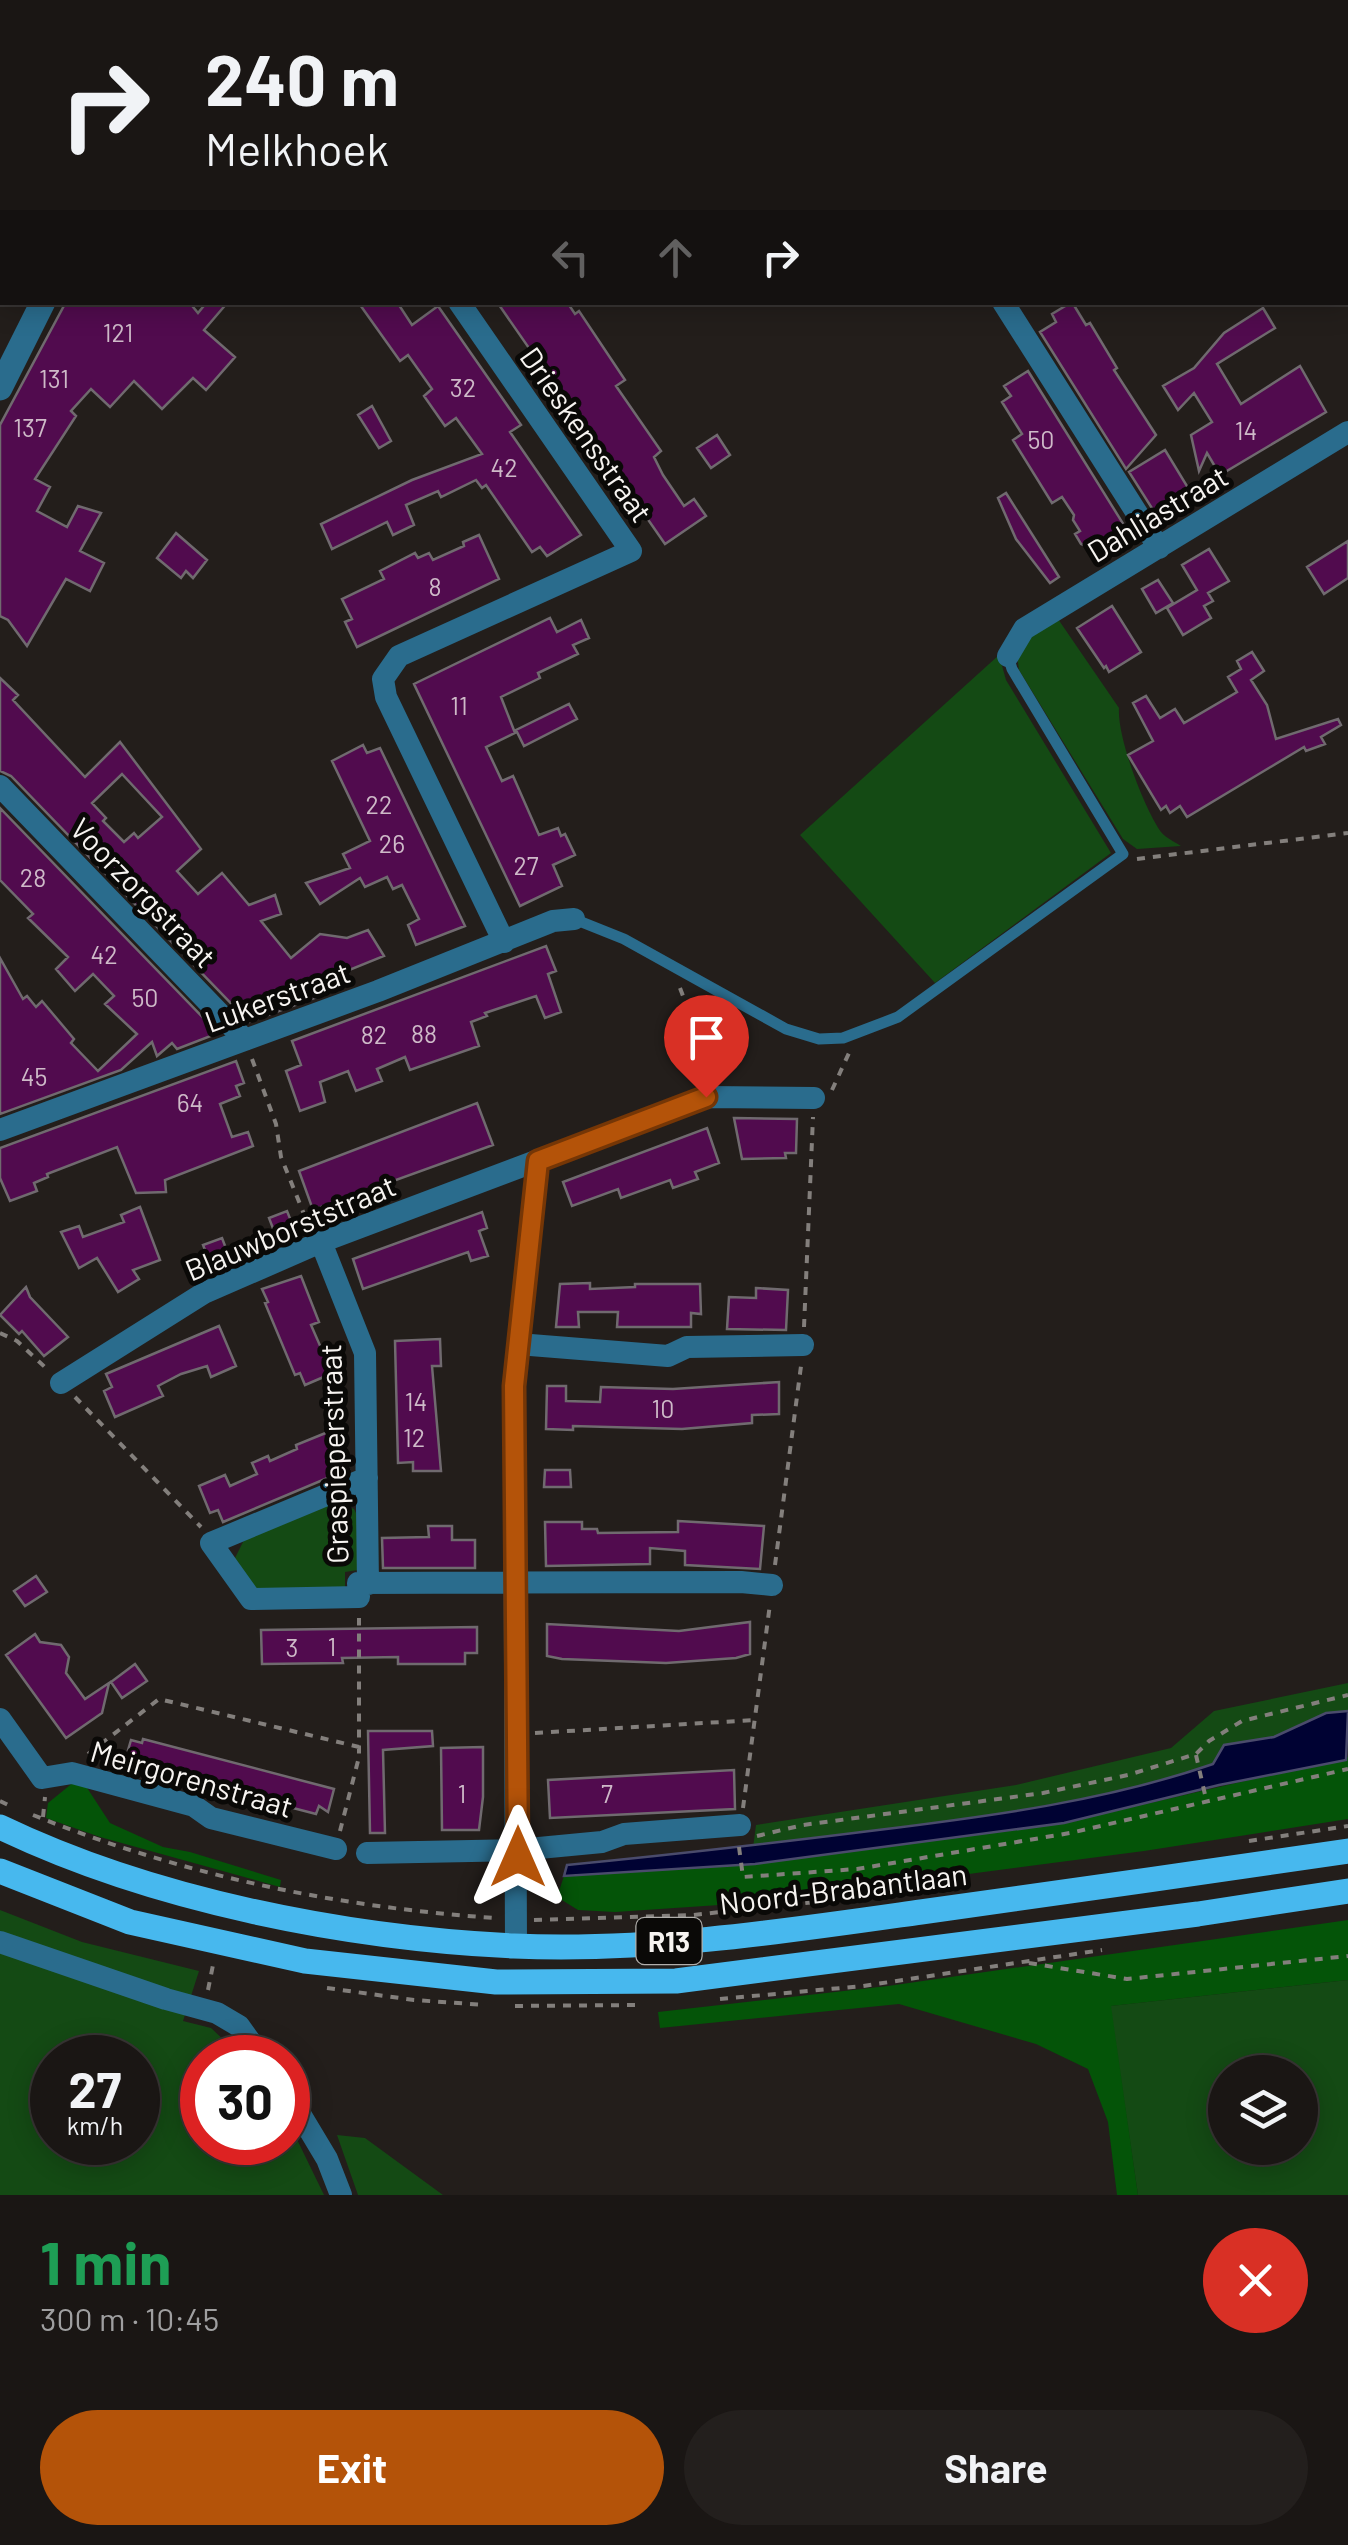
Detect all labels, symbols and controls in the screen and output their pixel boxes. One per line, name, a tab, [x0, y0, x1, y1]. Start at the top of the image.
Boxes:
text: 240 m	[205, 36, 399, 120]
icon: right	[40, 40, 170, 170]
text: Melkhoek	[205, 121, 389, 175]
icon: left	[543, 230, 598, 285]
icon: ahead	[648, 230, 703, 285]
icon: right	[753, 230, 808, 285]
house number: 121	[103, 317, 133, 347]
street label: Drieskensstraat	[513, 340, 661, 528]
house number: 131	[39, 363, 69, 393]
house number: 32	[450, 372, 476, 402]
house number: 137	[13, 412, 47, 442]
house number: 14	[1235, 415, 1257, 445]
house number: 50	[1028, 424, 1054, 454]
house number: 42	[490, 452, 518, 482]
street label: Dahliastraat	[1080, 457, 1234, 569]
house number: 8	[428, 571, 442, 601]
house number: 11	[450, 690, 468, 720]
house number: 22	[366, 789, 392, 819]
street label: Voorzorgstraat	[64, 810, 224, 974]
house number: 26	[379, 828, 405, 858]
house number: 27	[513, 850, 539, 880]
house number: 28	[20, 862, 46, 892]
house number: 42	[90, 939, 118, 969]
street label: Lukerstraat	[199, 953, 355, 1039]
house number: 50	[132, 982, 158, 1012]
pin	[664, 995, 749, 1098]
icon: arrive	[679, 1010, 734, 1065]
house number: 88	[411, 1018, 437, 1048]
house number: 82	[361, 1019, 387, 1049]
house number: 45	[21, 1061, 47, 1091]
house number: 64	[177, 1087, 203, 1117]
street label: Blauwborststraat	[179, 1166, 401, 1288]
street label: Graspieperstraat	[311, 1343, 355, 1565]
house number: 14	[405, 1386, 427, 1416]
house number: 10	[652, 1393, 674, 1423]
house number: 12	[403, 1422, 425, 1452]
house number: 1	[328, 1631, 336, 1661]
house number: 3	[286, 1632, 298, 1662]
street label: Meirgorenstraat	[87, 1732, 297, 1824]
house number: 1	[458, 1778, 466, 1808]
house number: 7	[601, 1778, 613, 1808]
position arrow	[466, 1805, 570, 1909]
street label: Noord-Brabantlaan	[717, 1855, 969, 1921]
road number: R13	[636, 1918, 702, 1964]
speed limit sign: 30	[180, 2035, 310, 2165]
map controls	[1208, 2055, 1318, 2165]
button: layers	[1208, 2055, 1318, 2165]
text: 27	[69, 2058, 121, 2118]
text: km/h	[67, 2110, 123, 2140]
text: 1 min	[40, 2225, 171, 2297]
button: close	[1203, 2228, 1308, 2333]
text: 300 m · 10:45	[40, 2299, 219, 2337]
button: Exit	[40, 2410, 664, 2525]
button: Share	[684, 2410, 1308, 2525]

